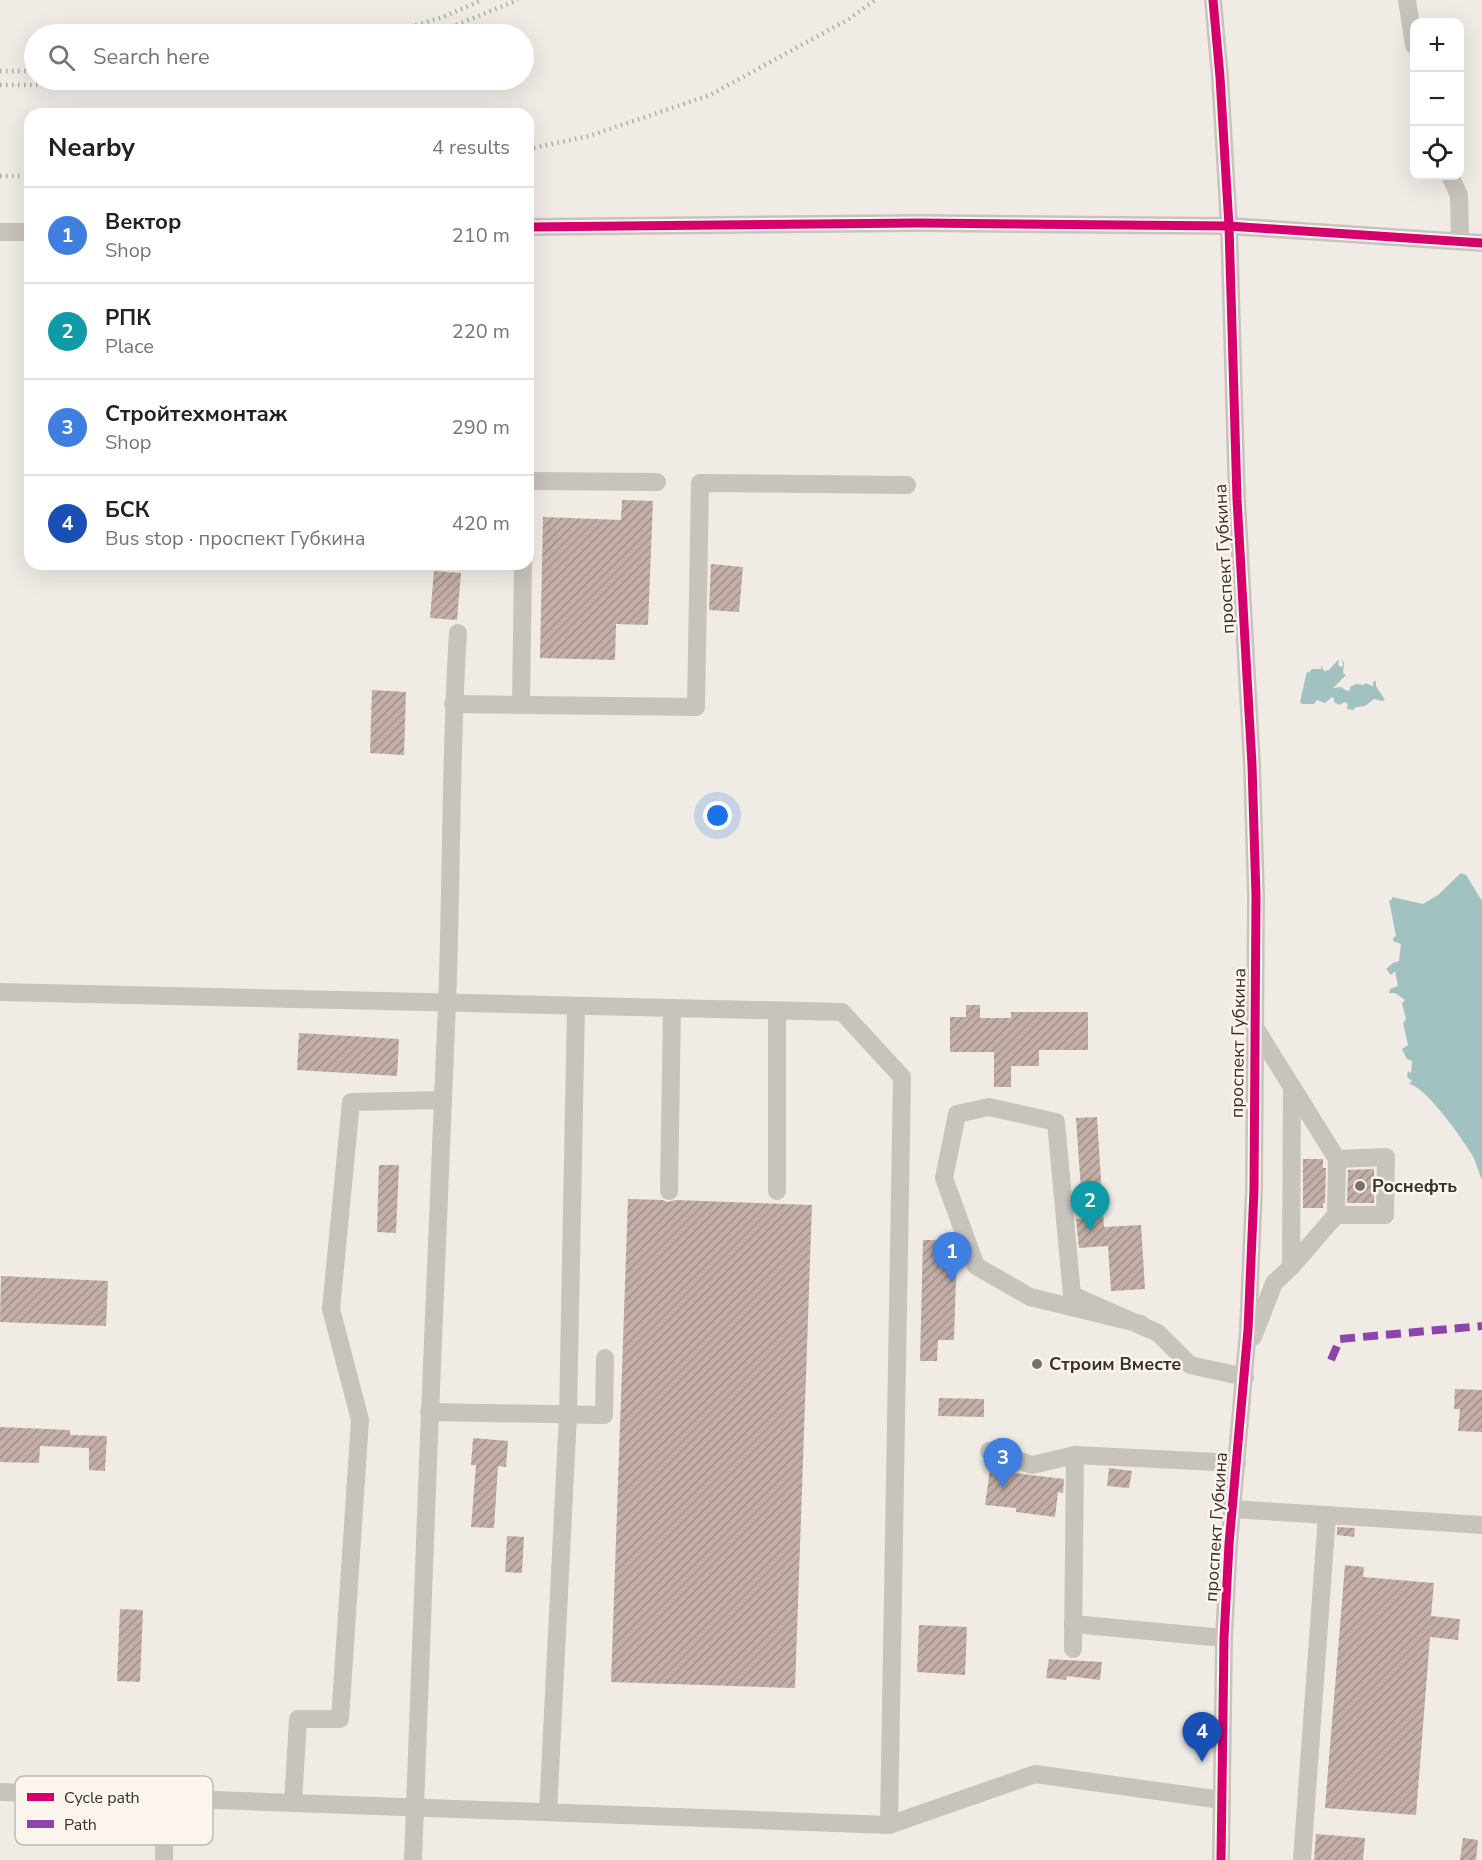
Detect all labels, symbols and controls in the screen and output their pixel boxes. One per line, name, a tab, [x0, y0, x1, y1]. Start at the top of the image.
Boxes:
map controls	[1410, 18, 1464, 180]
button: +	[1410, 18, 1464, 72]
search box	[24, 24, 534, 90]
icon: search	[45, 41, 78, 74]
text: Search here	[93, 42, 210, 72]
button: −	[1410, 72, 1464, 126]
button: locate	[1410, 126, 1464, 180]
text: Nearby	[48, 130, 135, 165]
text: 4 results	[432, 134, 510, 161]
text: Вектор	[105, 207, 181, 237]
text: 1	[62, 222, 74, 249]
text: 210 m	[452, 222, 510, 249]
text: Shop	[105, 237, 151, 264]
text: РПК	[105, 303, 151, 333]
text: 2	[62, 318, 74, 345]
text: 220 m	[452, 318, 510, 345]
text: Place	[105, 333, 154, 360]
text: Стройтехмонтаж	[105, 399, 287, 429]
text: 3	[62, 414, 74, 441]
text: 290 m	[452, 414, 510, 441]
text: Shop	[105, 429, 151, 456]
street label: проспект Губкина	[1208, 483, 1240, 635]
text: БСК	[105, 495, 150, 525]
text: 4	[62, 510, 74, 537]
text: 420 m	[452, 510, 510, 537]
text: Bus stop · проспект Губкина	[105, 525, 365, 552]
your location	[703, 801, 732, 830]
street label: проспект Губкина	[1225, 968, 1251, 1118]
place label: Роснефть	[1372, 1174, 1457, 1198]
marker: Роснефть	[1353, 1179, 1367, 1193]
pin: 2	[1070, 1182, 1110, 1231]
pin: 1	[932, 1232, 972, 1282]
place label: Строим Вместе	[1049, 1352, 1181, 1376]
marker: Строим Вместе	[1030, 1357, 1044, 1371]
pin: 3	[984, 1438, 1022, 1488]
street label: проспект Губкина	[1199, 1451, 1233, 1603]
pin: 4	[1182, 1712, 1222, 1762]
legend	[15, 1776, 213, 1845]
text: Cycle path	[64, 1787, 140, 1809]
text: Path	[64, 1814, 97, 1836]

